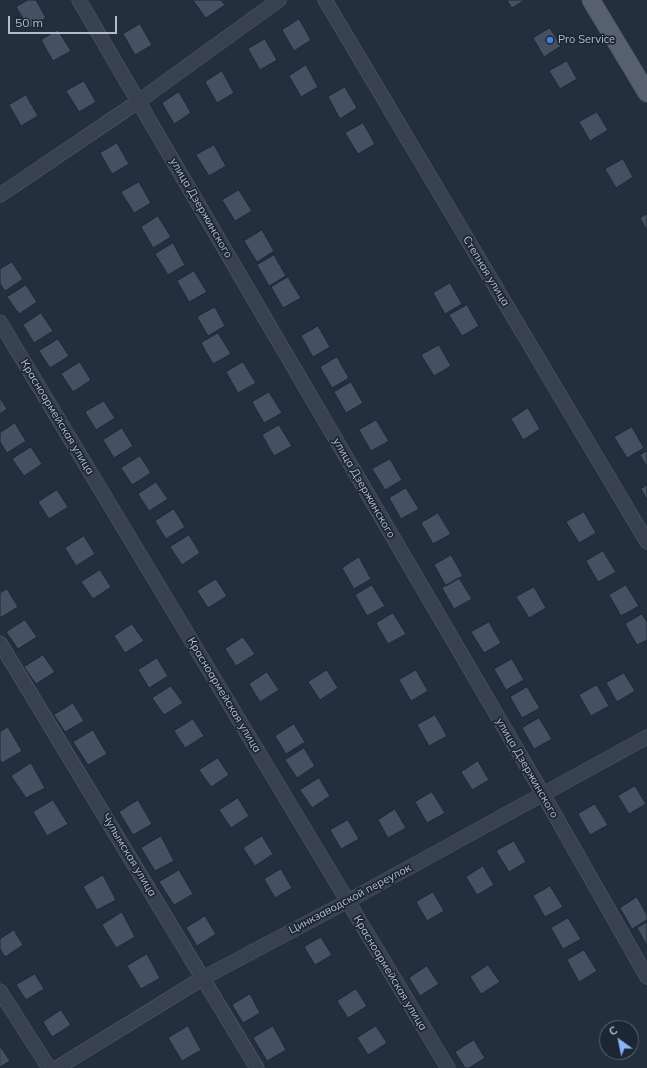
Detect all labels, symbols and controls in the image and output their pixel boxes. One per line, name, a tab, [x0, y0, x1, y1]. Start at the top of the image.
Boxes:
scale bar	[10, 8, 119, 34]
text: 50 m	[15, 15, 43, 30]
place label: Pro Service	[558, 33, 615, 47]
marker: Pro Service	[545, 35, 555, 45]
street label: улица Дзержинского	[167, 156, 235, 260]
street label: Степная улица	[460, 234, 512, 308]
street label: Красноармейская улица	[17, 357, 97, 477]
street label: улица Дзержинского	[330, 436, 398, 540]
street label: Красноармейская улица	[184, 635, 264, 755]
street label: улица Дзержинского	[493, 716, 561, 820]
street label: Чулымская улица	[99, 811, 159, 899]
street label: Цинкзаводской переулок	[287, 861, 413, 937]
street label: Красноармейская улица	[350, 913, 430, 1033]
north arrow	[599, 1020, 639, 1060]
text: С	[606, 1023, 620, 1039]

